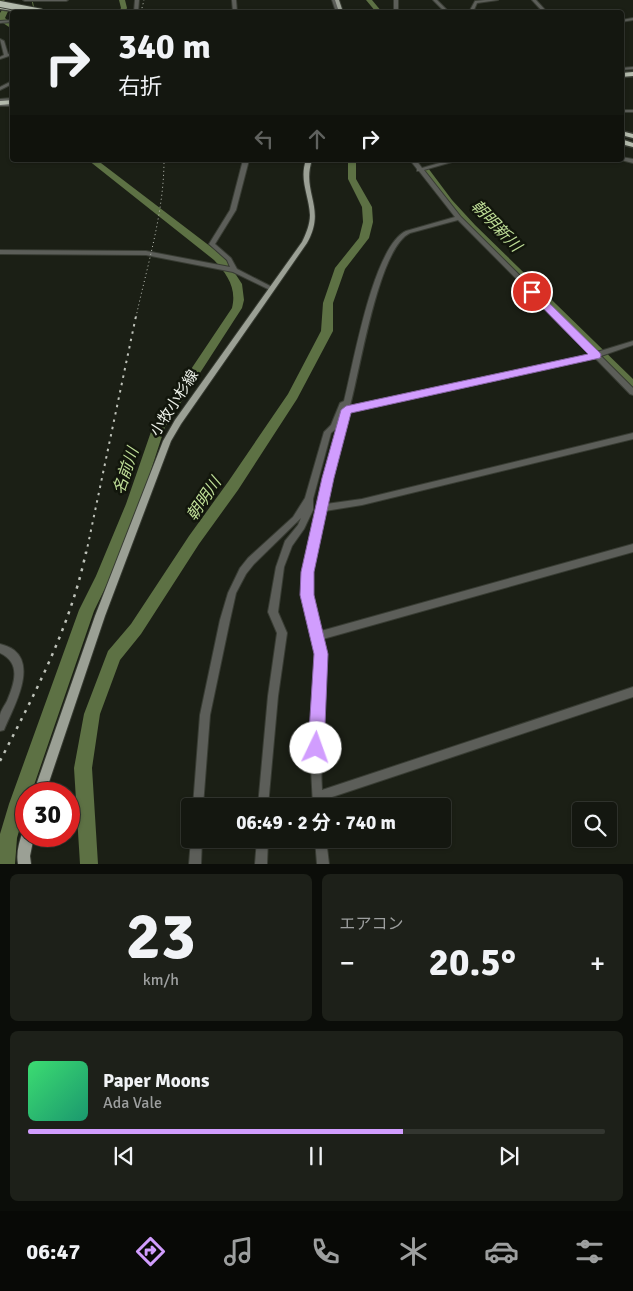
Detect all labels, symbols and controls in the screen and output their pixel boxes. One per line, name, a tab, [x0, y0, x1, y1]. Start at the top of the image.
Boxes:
text: 340 m	[118, 25, 211, 68]
icon: right	[35, 30, 100, 95]
text: 右折	[118, 73, 162, 100]
icon: left	[250, 125, 278, 153]
icon: ahead	[303, 125, 331, 153]
icon: right	[356, 125, 384, 153]
water label: 朝明新川	[467, 196, 527, 257]
pin	[511, 271, 553, 313]
icon: arrive	[518, 278, 546, 306]
street label: 小牧小杉線	[146, 367, 202, 439]
water label: 名前川	[109, 443, 144, 497]
water label: 朝明川	[182, 472, 227, 524]
position arrow	[289, 721, 341, 773]
speed limit sign: 30	[15, 782, 80, 847]
map controls	[572, 802, 617, 847]
button: search	[572, 802, 617, 847]
text: 06:49 · 2 分 · 740 m	[236, 811, 396, 835]
text: 23	[126, 897, 196, 977]
text: エアコン	[340, 914, 404, 934]
text: 20.5°	[428, 939, 516, 986]
text: −	[340, 946, 355, 980]
text: +	[590, 946, 605, 980]
text: km/h	[143, 970, 179, 990]
text: Paper Moons	[103, 1069, 209, 1093]
text: Ada Vale	[103, 1093, 162, 1113]
icon: previous	[110, 1142, 138, 1170]
icon: pause	[302, 1142, 330, 1170]
icon: next	[495, 1142, 523, 1170]
icon: directions	[133, 1234, 168, 1269]
icon: music	[221, 1234, 256, 1269]
icon: phone	[308, 1234, 343, 1269]
icon: climate	[396, 1234, 431, 1269]
icon: car	[484, 1234, 519, 1269]
icon: filters	[572, 1234, 607, 1269]
text: 06:47	[26, 1238, 80, 1265]

